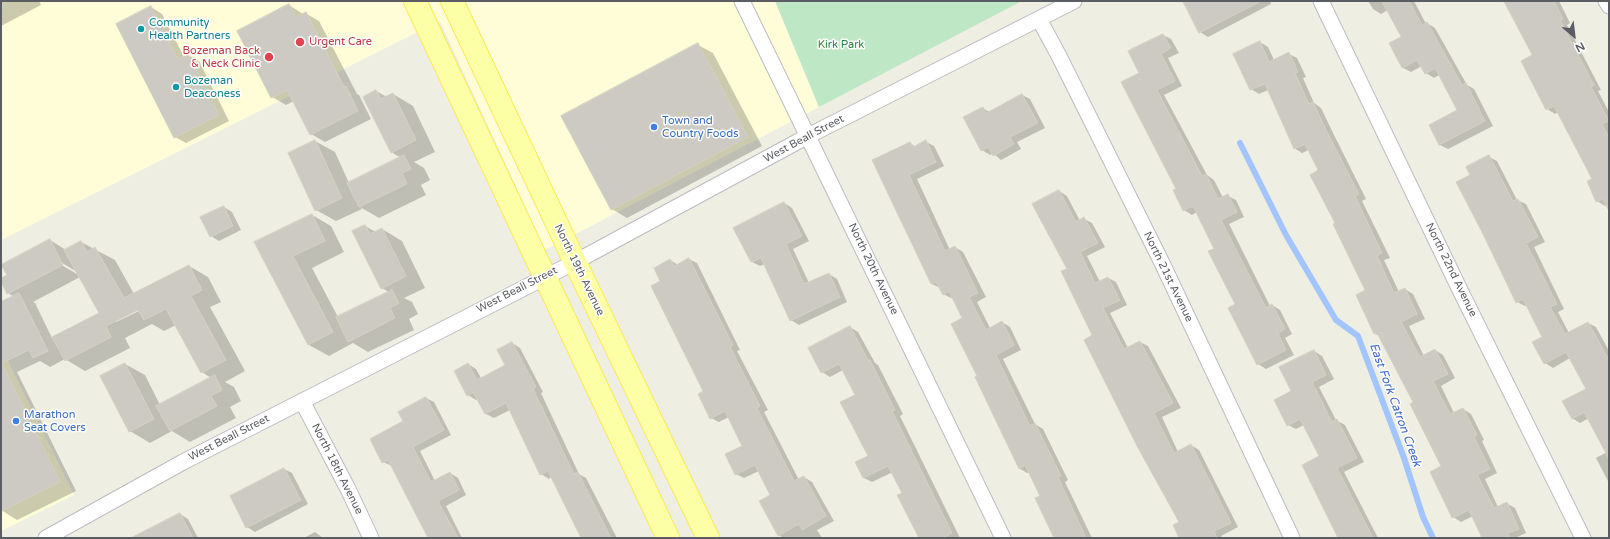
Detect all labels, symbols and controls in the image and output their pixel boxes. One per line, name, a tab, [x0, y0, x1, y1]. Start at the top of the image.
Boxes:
place label: Community Health Partners	[149, 16, 230, 42]
north arrow	[1554, 16, 1594, 56]
marker: Community Health Partners	[136, 24, 146, 34]
place label: Urgent Care	[309, 35, 372, 49]
marker: Urgent Care	[294, 36, 306, 48]
park label: Kirk Park	[818, 38, 864, 52]
text: N	[1573, 39, 1587, 55]
place label: Bozeman Back & Neck Clinic	[183, 44, 260, 70]
marker: Bozeman Back & Neck Clinic	[263, 51, 275, 63]
place label: Bozeman Deaconess	[184, 74, 240, 100]
marker: Bozeman Deaconess	[171, 82, 181, 92]
street label: West Beall Street	[762, 112, 846, 166]
place label: Town and Country Foods	[662, 114, 738, 140]
marker: Town and Country Foods	[649, 122, 659, 132]
street label: North 20th Avenue	[845, 221, 901, 317]
street label: North 22nd Avenue	[1422, 221, 1480, 319]
street label: North 19th Avenue	[551, 222, 607, 318]
street label: North 21st Avenue	[1140, 230, 1196, 324]
street label: West Beall Street	[474, 264, 560, 316]
water label: East Fork Catron Creek	[1366, 341, 1424, 469]
place label: Marathon Seat Covers	[24, 408, 86, 434]
street label: West Beall Street	[186, 412, 272, 464]
marker: Marathon Seat Covers	[11, 416, 21, 426]
street label: North 18th Avenue	[308, 421, 366, 517]

